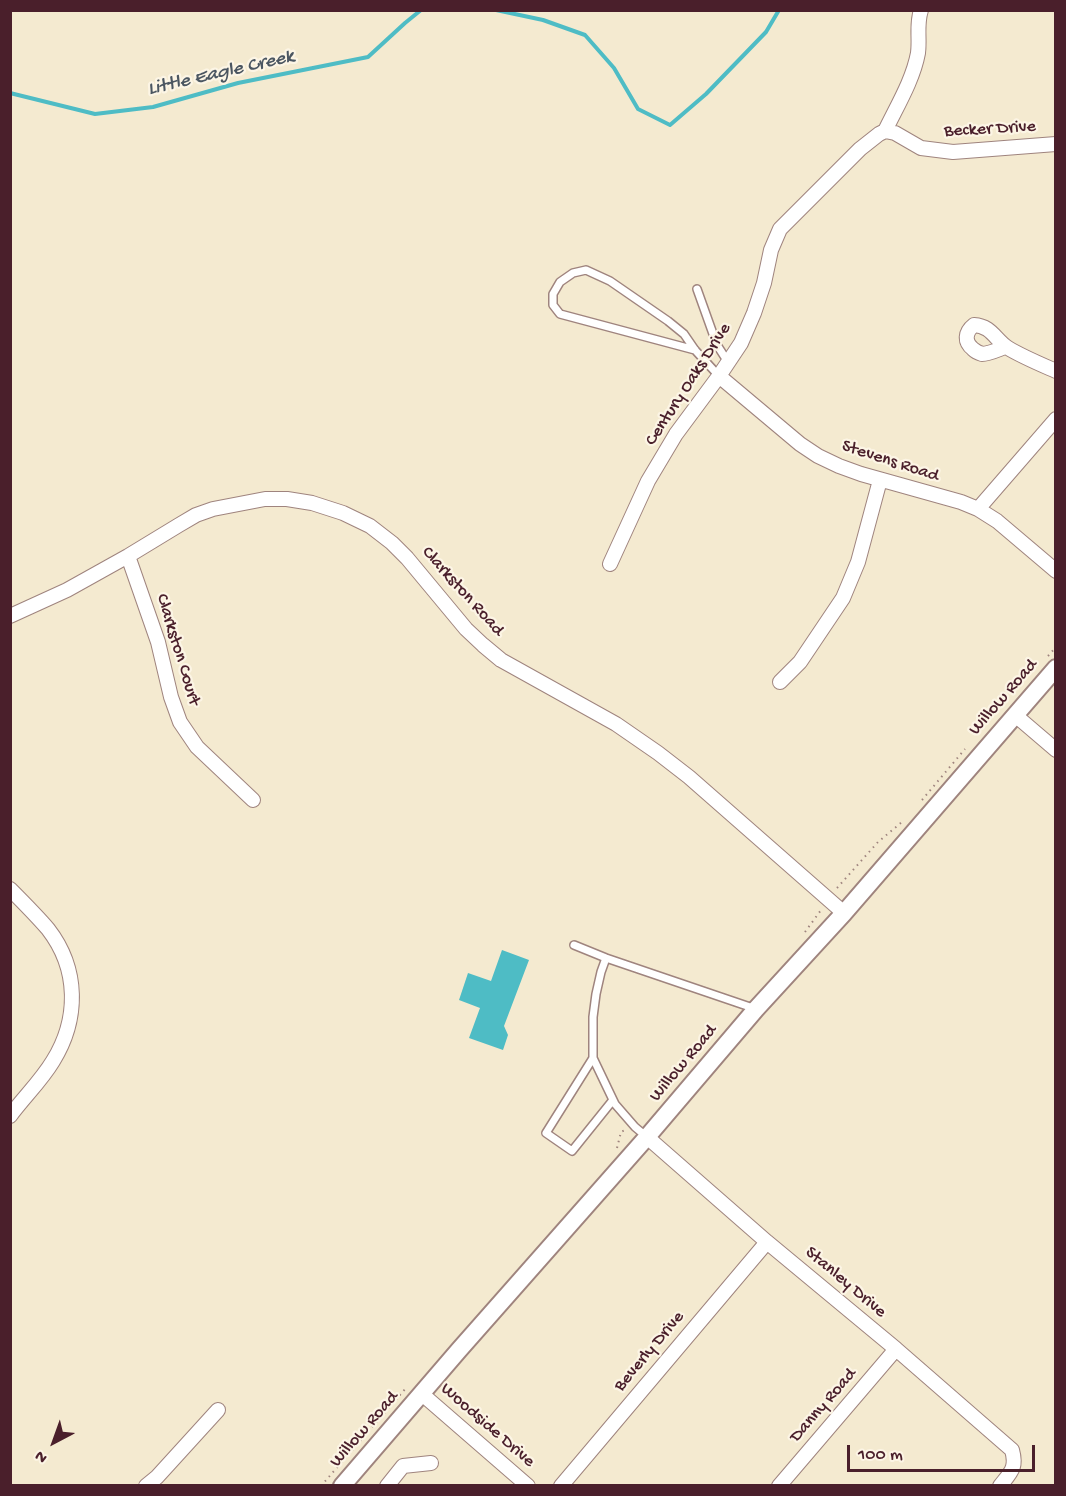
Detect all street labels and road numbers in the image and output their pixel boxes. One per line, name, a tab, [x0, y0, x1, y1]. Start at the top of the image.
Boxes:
street label: Becker Drive	[944, 117, 1036, 143]
street label: Century Oaks Drive	[641, 320, 737, 450]
street label: Stevens Road	[839, 436, 941, 488]
street label: Clarkston Road	[416, 543, 508, 641]
street label: Clarkston Court	[150, 592, 204, 708]
street label: Willow Road	[965, 655, 1043, 741]
street label: Willow Road	[646, 1021, 722, 1107]
street label: Stanley Drive	[800, 1243, 890, 1323]
street label: Beverly Drive	[610, 1307, 690, 1397]
street label: Danny Road	[786, 1364, 862, 1448]
street label: Woodside Drive	[435, 1379, 539, 1473]
street label: Willow Road	[326, 1387, 404, 1473]

